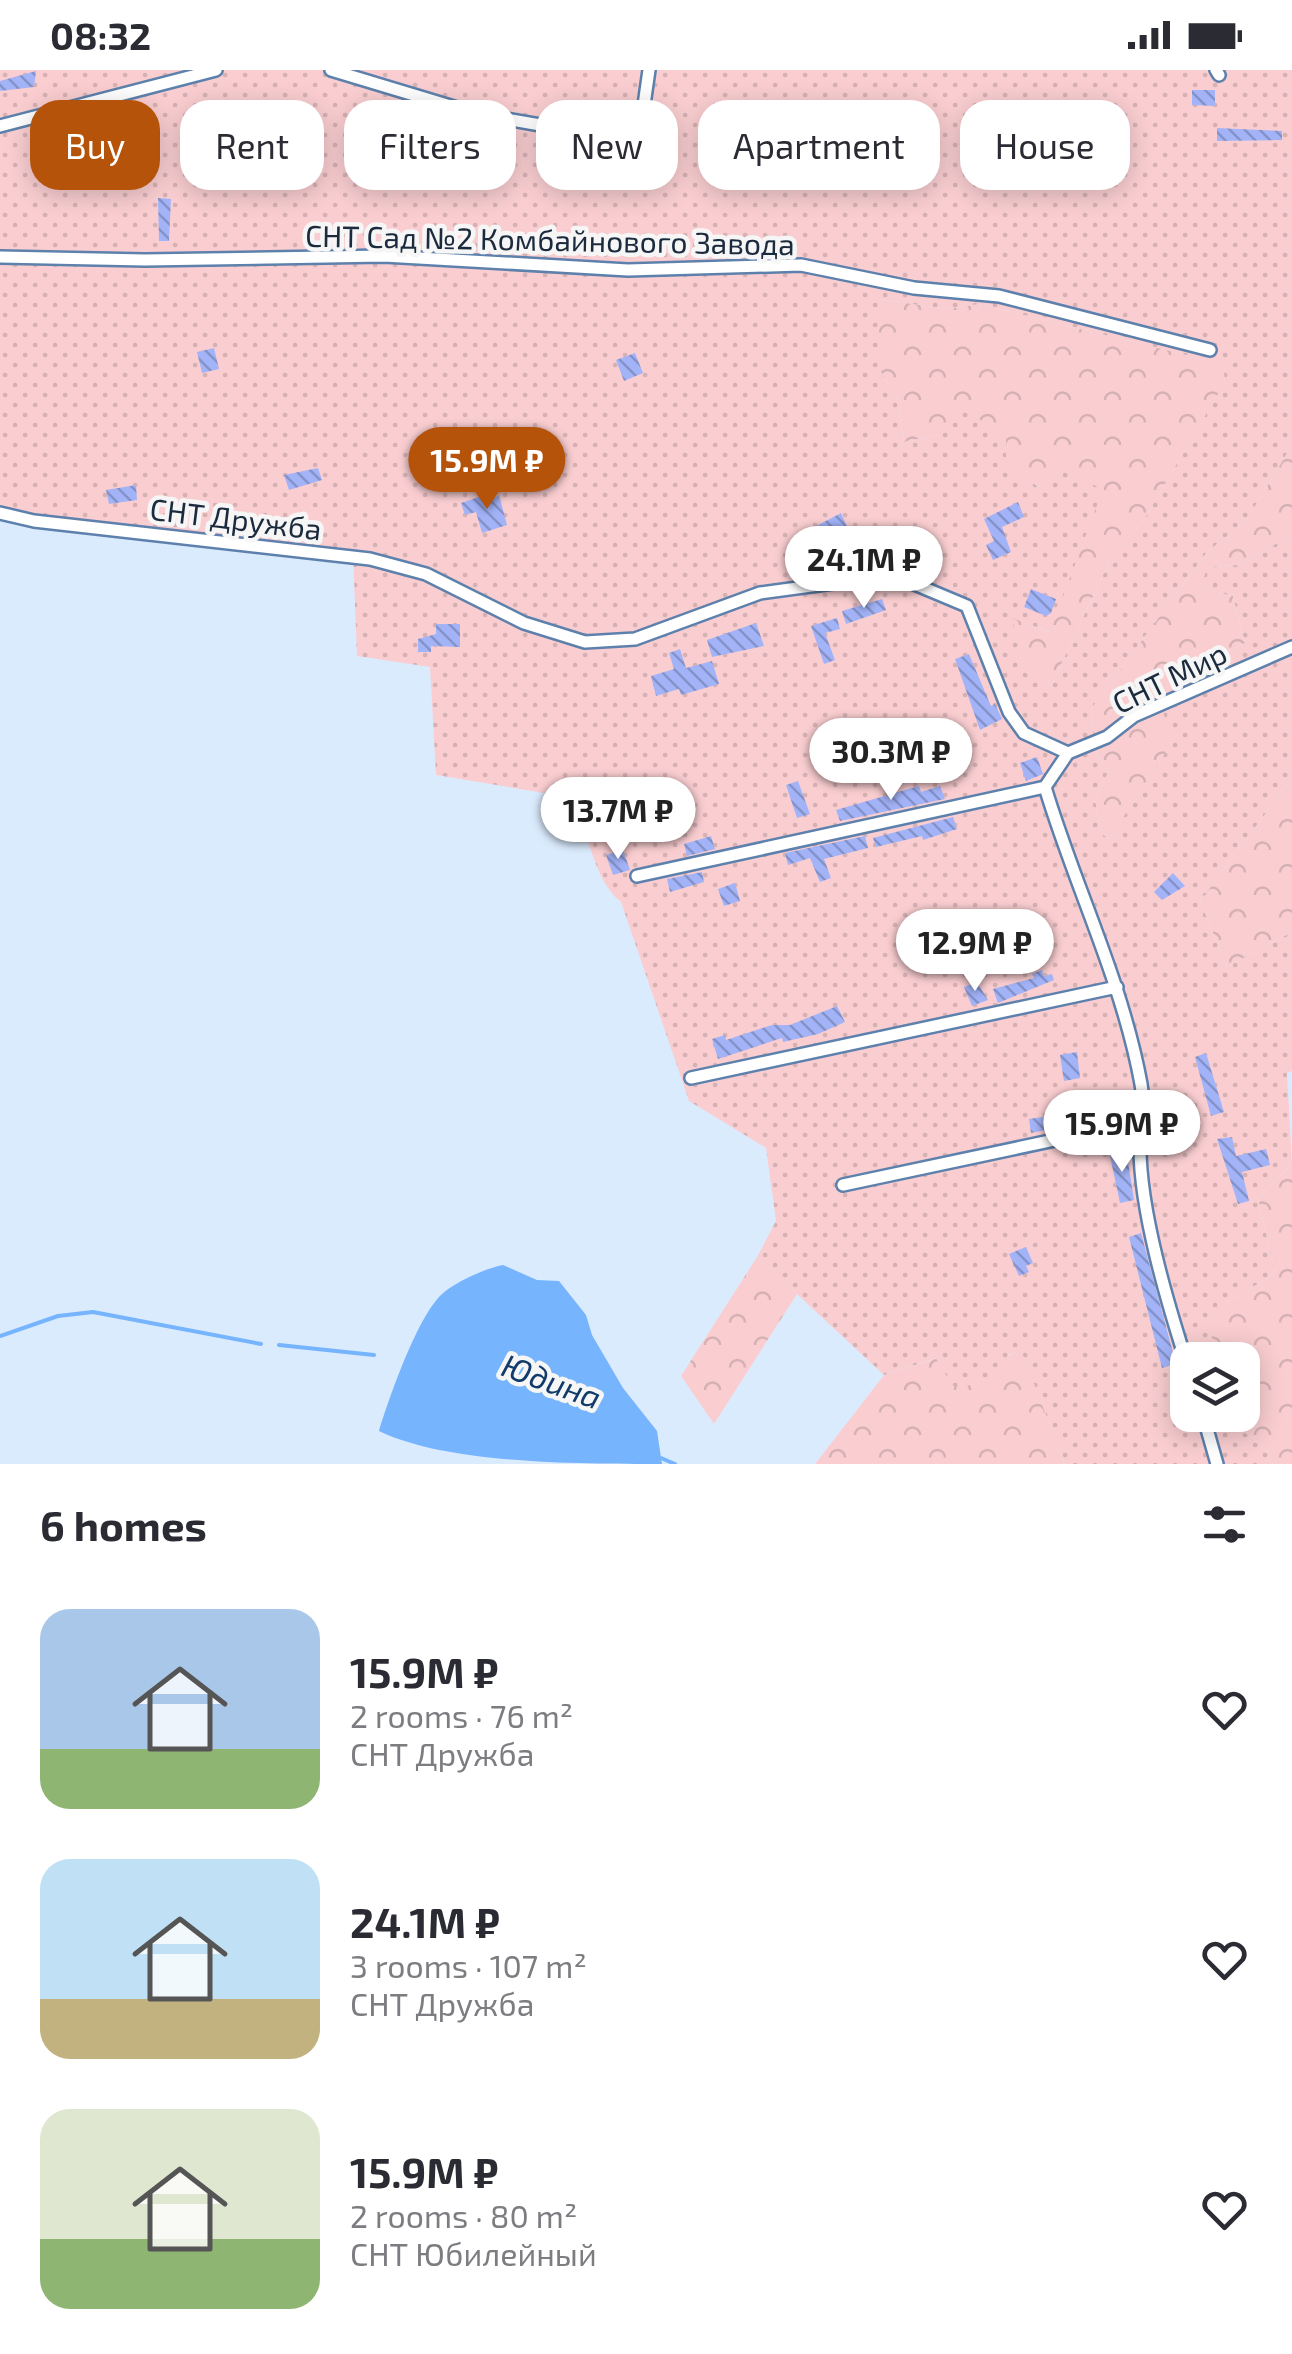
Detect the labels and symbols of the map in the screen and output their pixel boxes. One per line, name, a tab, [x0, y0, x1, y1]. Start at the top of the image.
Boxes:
street label: СНТ Сад №2 Комбайнового Завода	[305, 217, 795, 261]
pin: 15.9M ₽	[395, 427, 579, 512]
street label: СНТ Дружба	[148, 490, 324, 547]
pin: 24.1M ₽	[772, 526, 956, 611]
street label: СНТ Мир	[1106, 634, 1232, 720]
pin: 30.3M ₽	[799, 718, 983, 803]
pin: 13.7M ₽	[526, 777, 710, 862]
pin: 12.9M ₽	[883, 909, 1067, 994]
pin: 15.9M ₽	[1030, 1090, 1214, 1175]
water label: Юдина	[497, 1345, 607, 1415]

